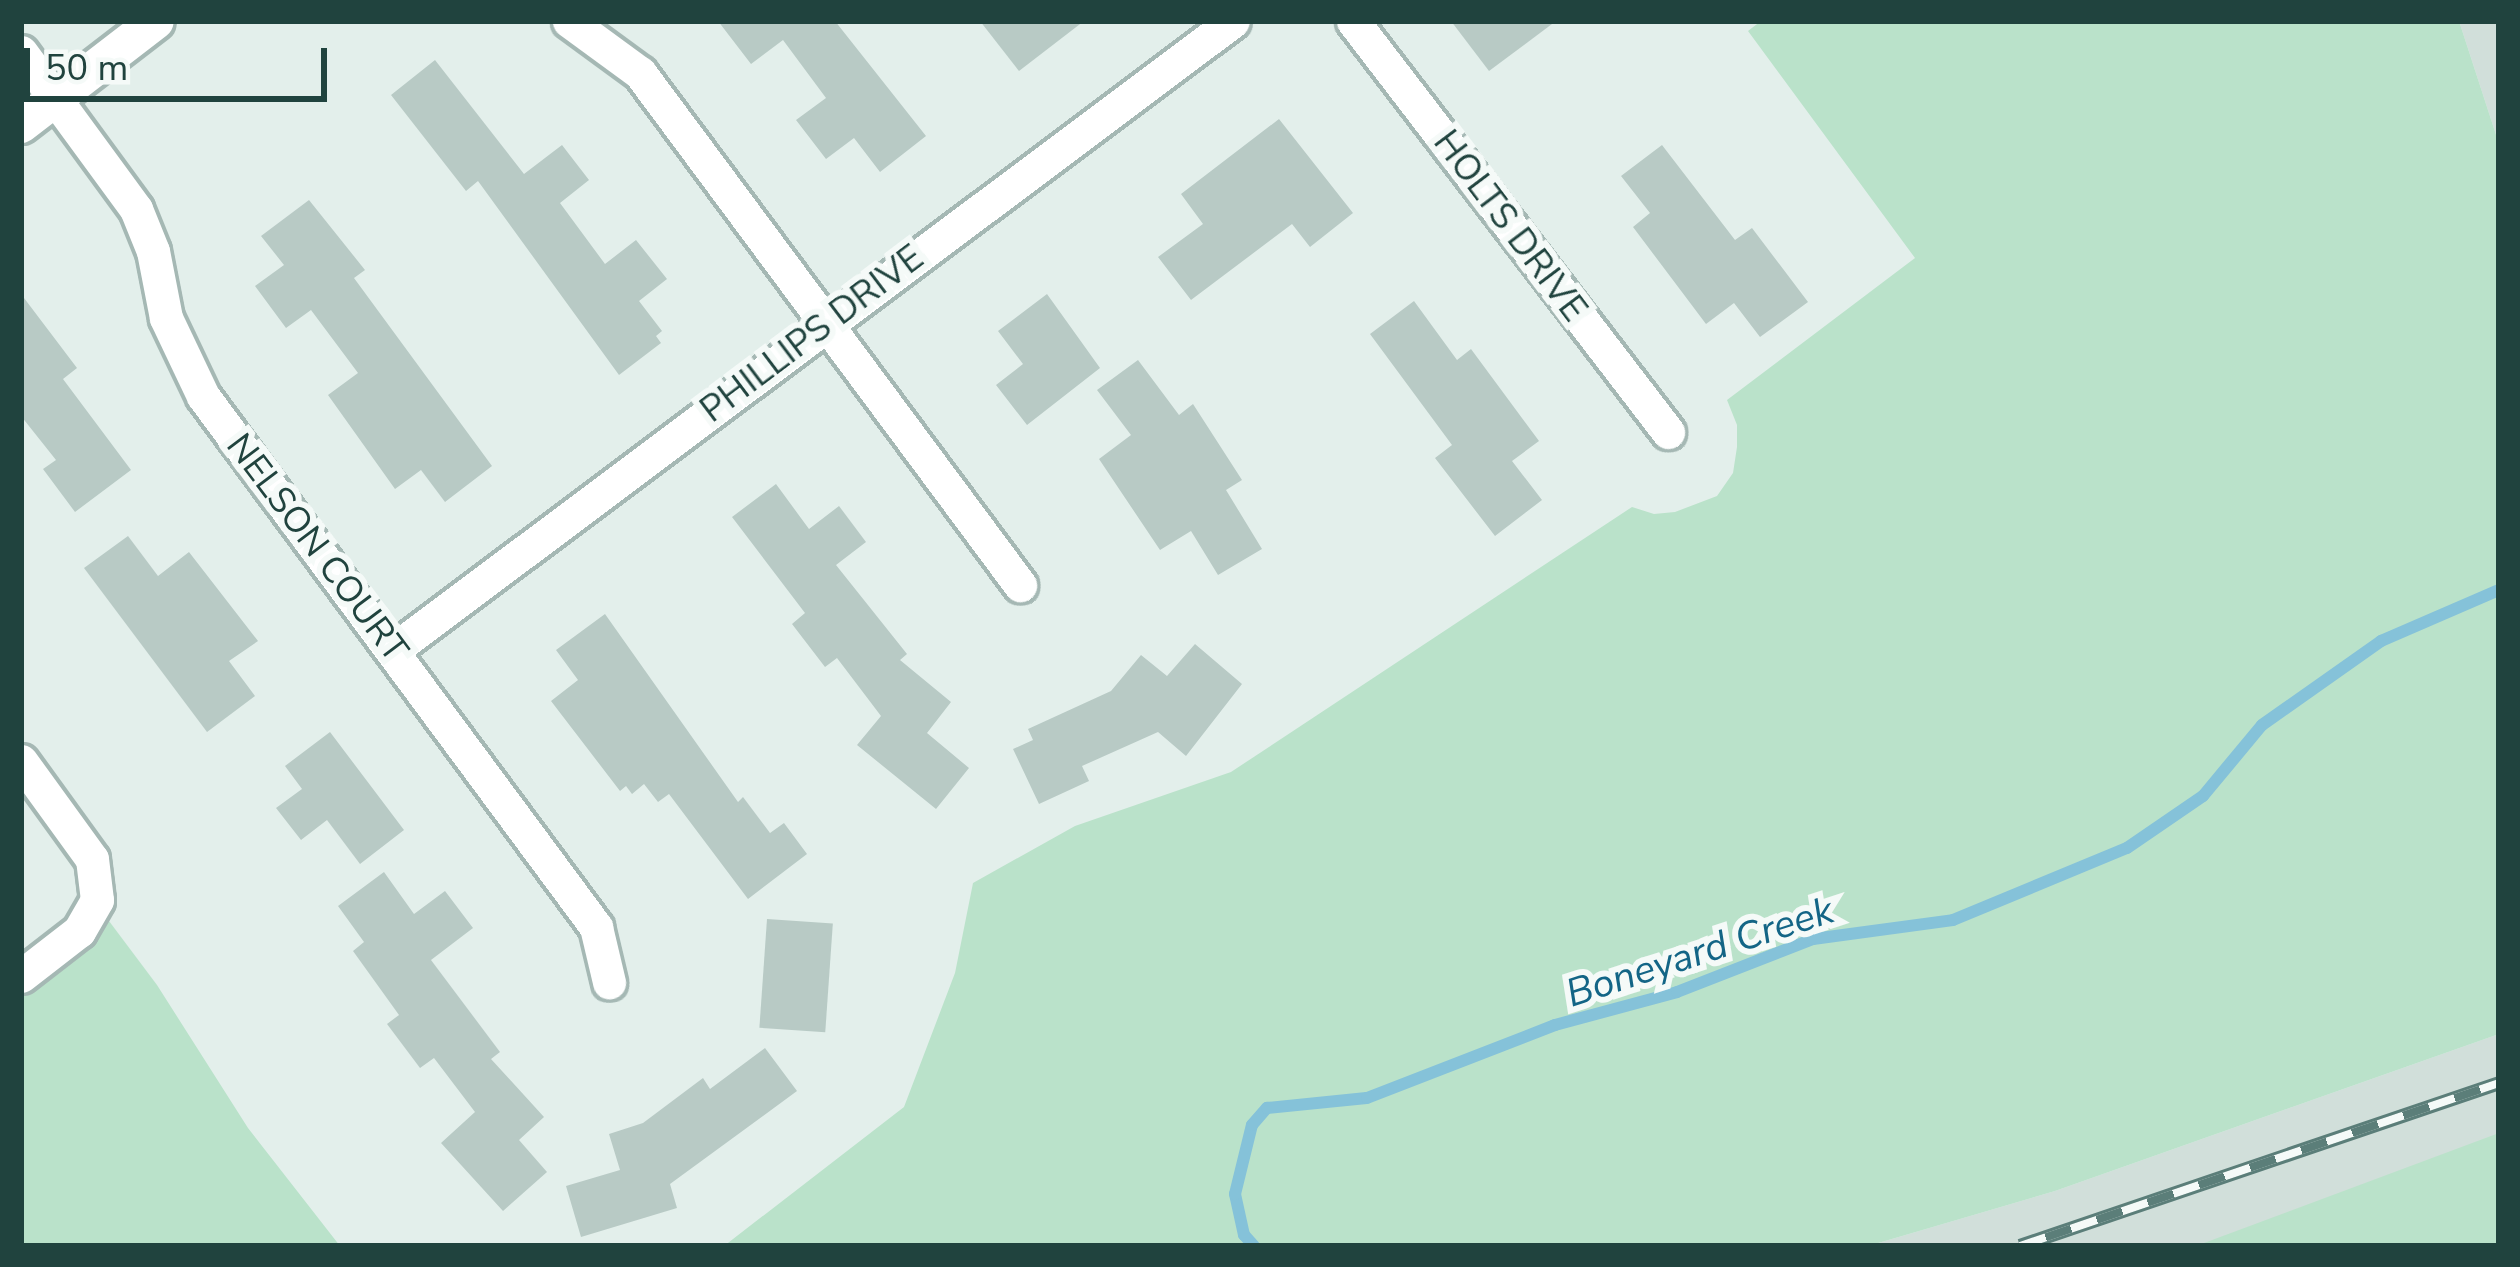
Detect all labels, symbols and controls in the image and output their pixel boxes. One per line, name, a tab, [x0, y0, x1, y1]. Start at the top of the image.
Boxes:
scale bar	[30, 24, 333, 98]
text: 50 m	[45, 44, 128, 93]
street label: HOLTS DRIVE	[1424, 122, 1596, 330]
street label: PHILLIPS DRIVE	[692, 236, 932, 432]
street label: NELSON COURT	[217, 425, 417, 671]
water label: Boneyard Creek	[1560, 888, 1840, 1018]

